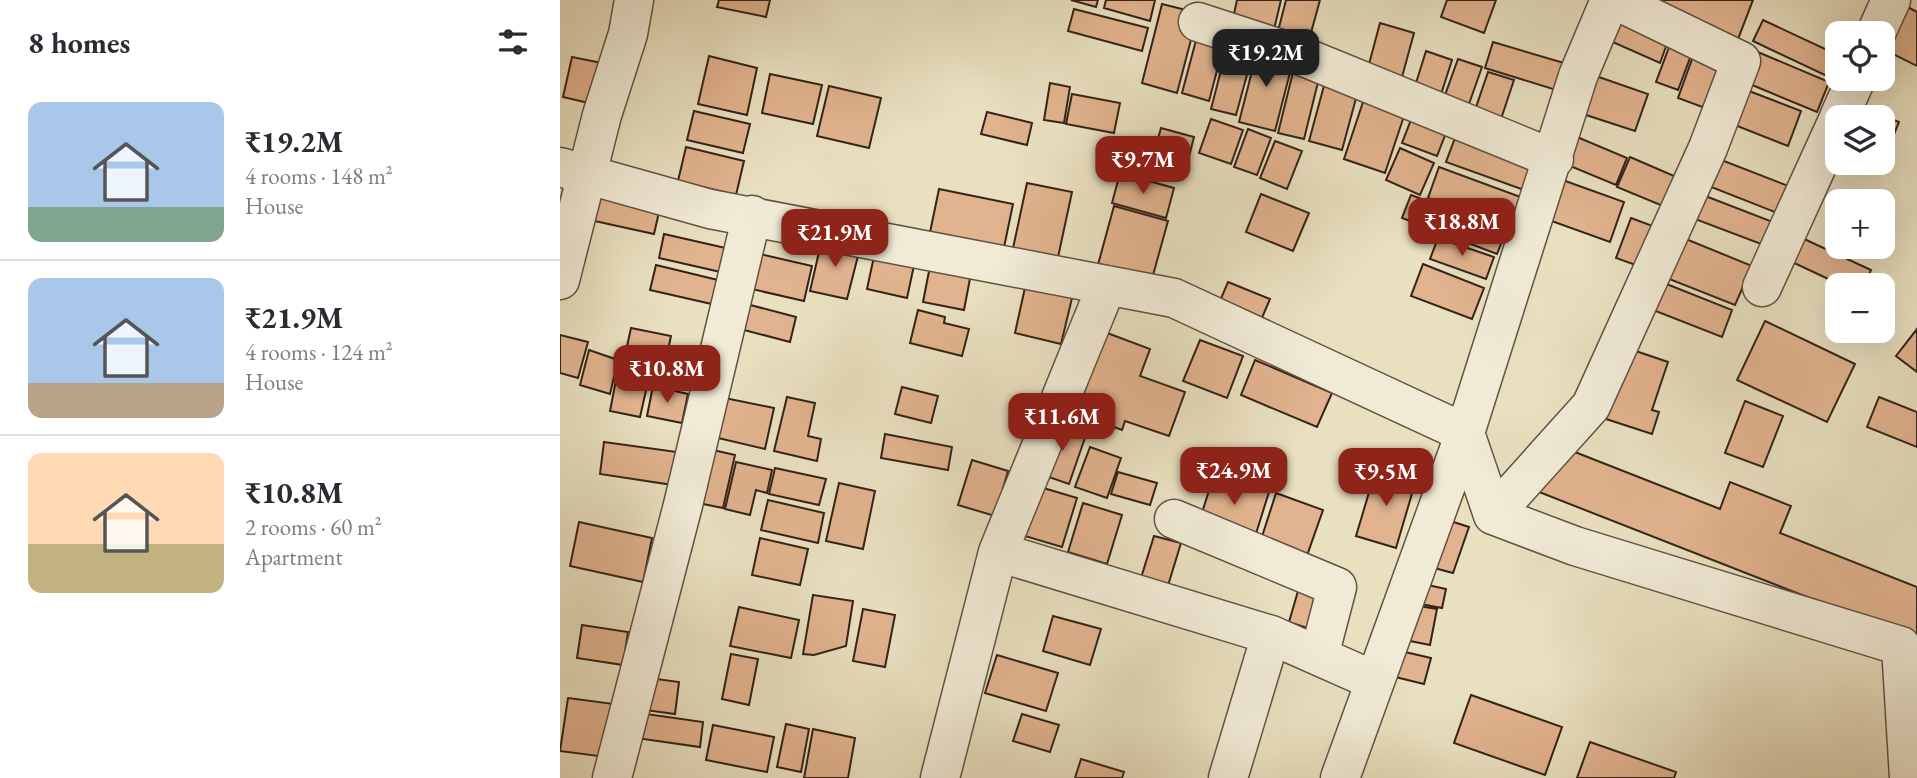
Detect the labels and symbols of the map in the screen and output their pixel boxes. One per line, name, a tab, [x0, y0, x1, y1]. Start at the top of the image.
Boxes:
pin: ₹19.2M	[1209, 29, 1323, 89]
pin: ₹9.7M	[1094, 136, 1192, 196]
pin: ₹18.8M	[1405, 198, 1519, 258]
pin: ₹21.9M	[778, 210, 892, 269]
pin: ₹10.8M	[610, 346, 724, 405]
pin: ₹11.6M	[1005, 393, 1119, 453]
pin: ₹24.9M	[1177, 448, 1291, 507]
pin: ₹9.5M	[1337, 448, 1435, 508]

